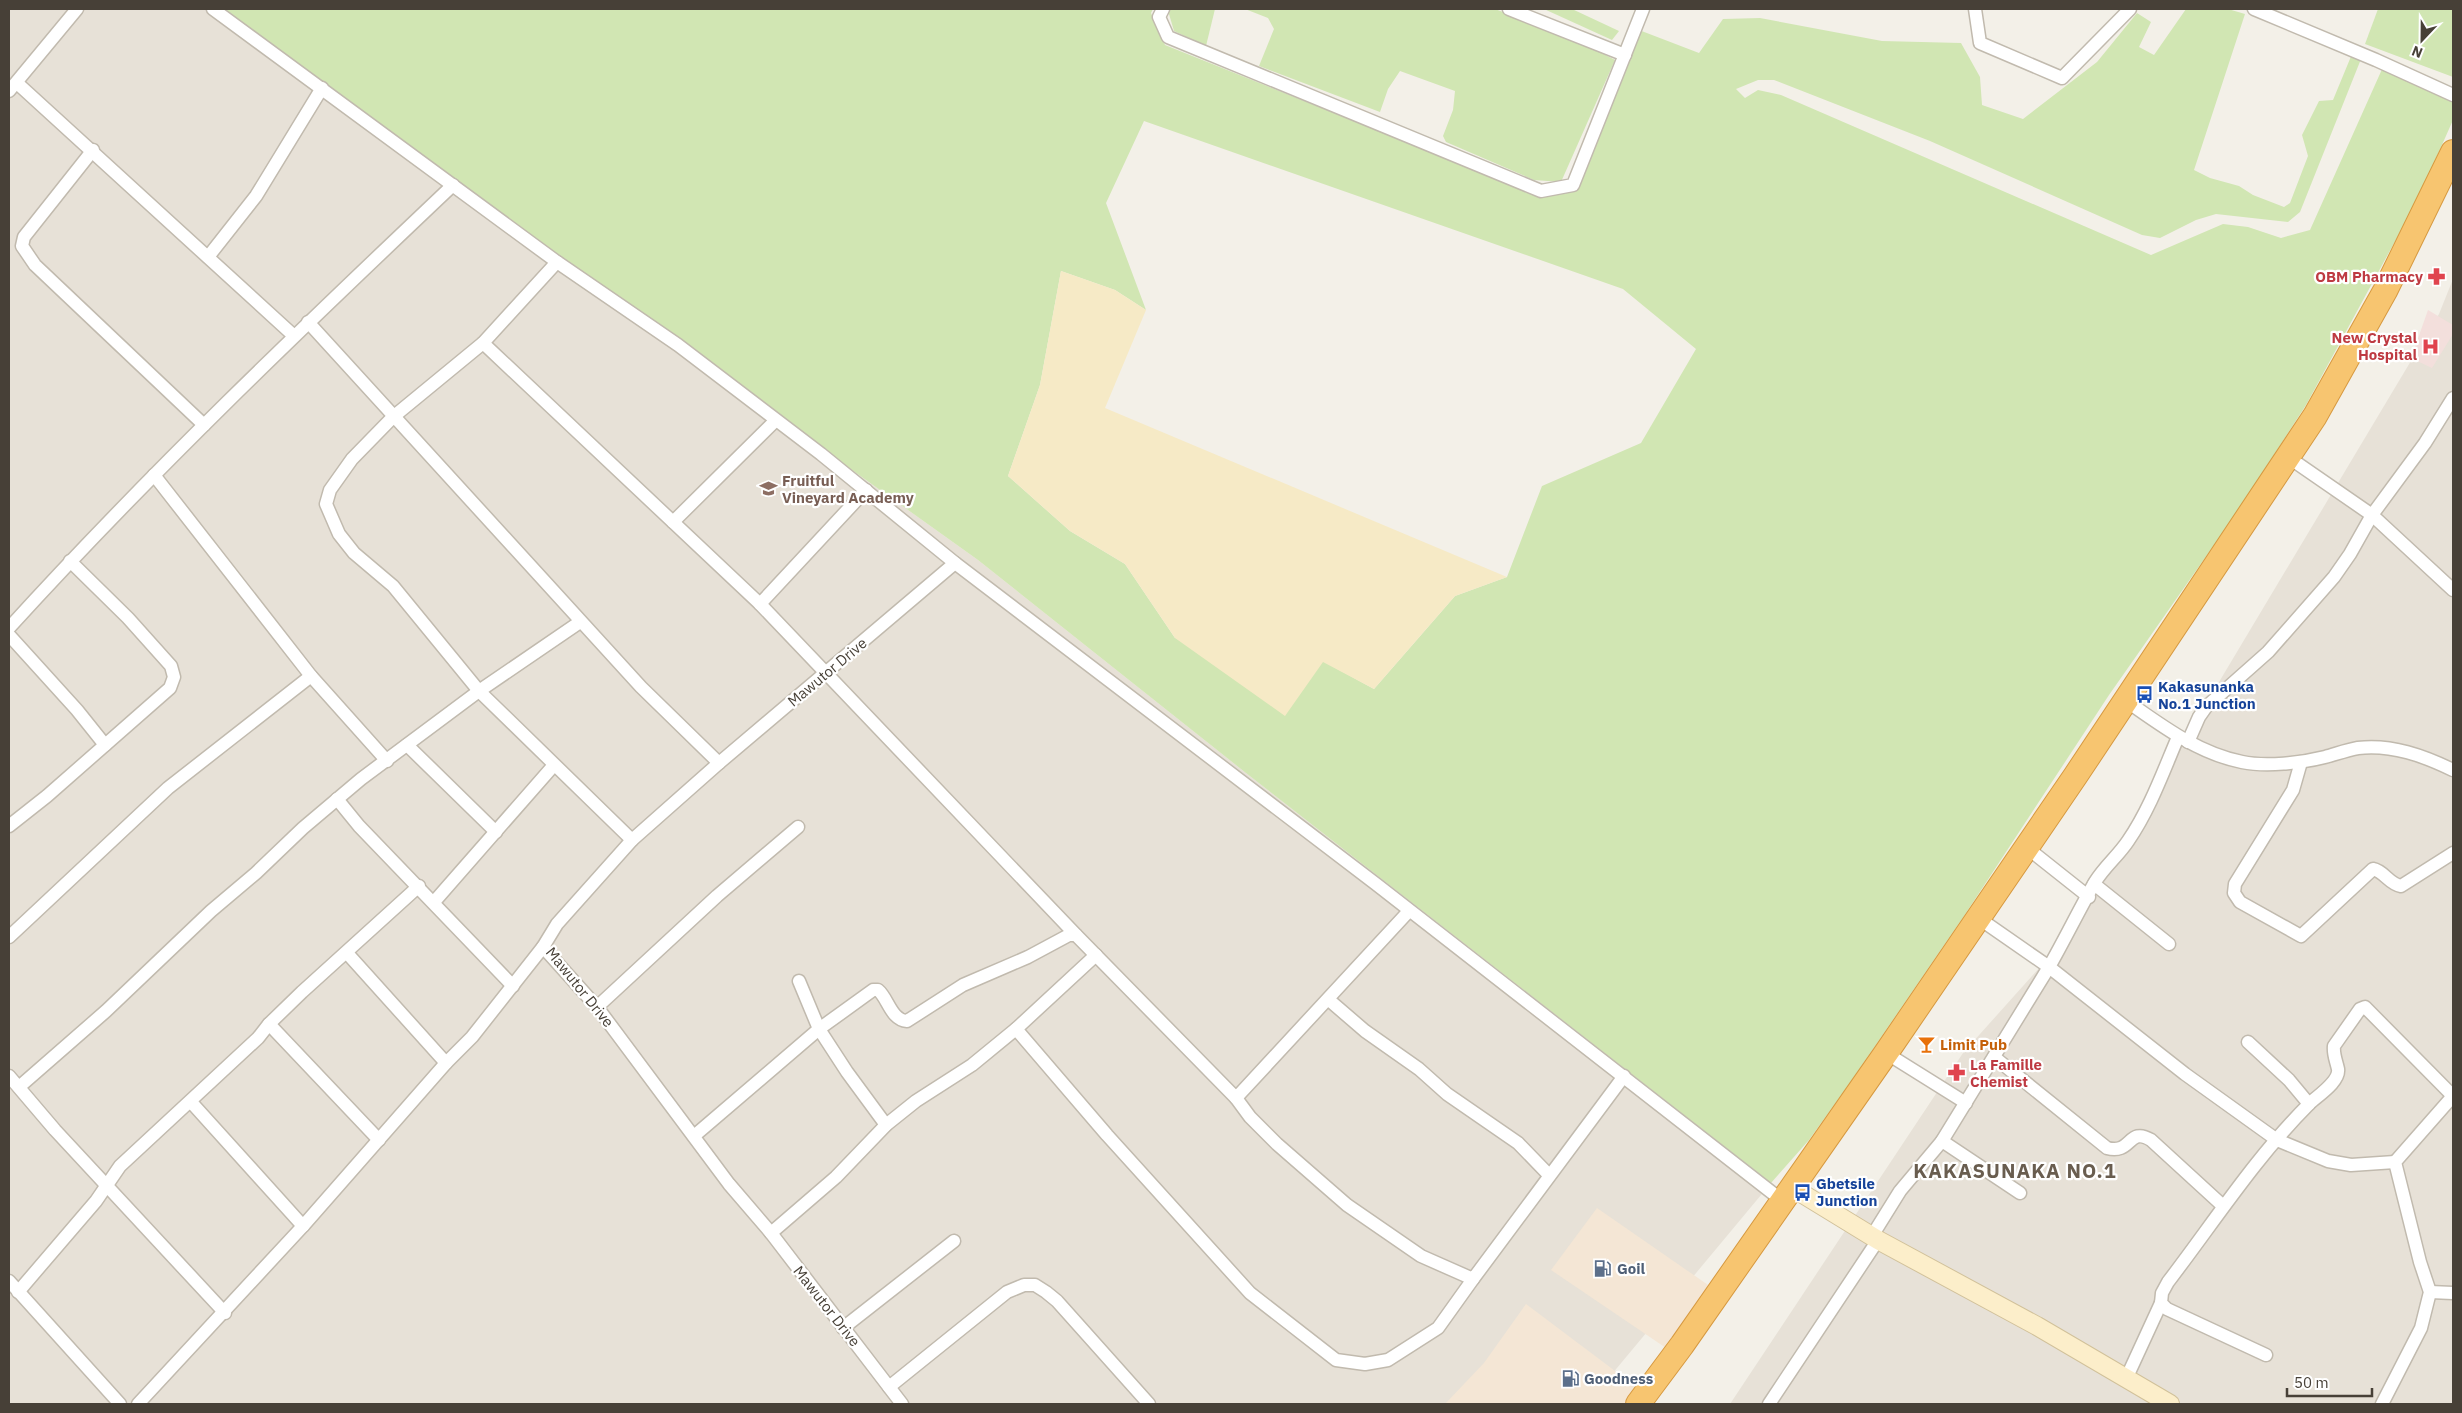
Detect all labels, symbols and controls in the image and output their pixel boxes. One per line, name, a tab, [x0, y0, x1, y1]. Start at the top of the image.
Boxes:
north arrow	[2397, 15, 2447, 65]
text: N	[2409, 42, 2425, 62]
pharmacy icon: OBM Pharmacy	[2427, 266, 2447, 286]
place label: OBM Pharmacy	[2315, 267, 2423, 286]
place label: New Crystal Hospital	[2332, 328, 2417, 364]
hospital icon: New Crystal Hospital	[2421, 336, 2441, 356]
place label: Fruitful Vineyard Academy	[782, 471, 914, 507]
school or university icon: Fruitful Vineyard Academy	[758, 479, 778, 499]
street label: Mawutor Drive	[783, 633, 871, 711]
place label: Kakasunanka No.1 Junction	[2158, 677, 2256, 713]
bus stop icon: Kakasunanka No.1 Junction	[2134, 685, 2154, 705]
street label: Mawutor Drive	[542, 943, 618, 1031]
bar icon: Limit Pub	[1916, 1034, 1936, 1054]
place label: Limit Pub	[1940, 1035, 2007, 1054]
place label: La Famille Chemist	[1970, 1055, 2042, 1091]
pharmacy icon: La Famille Chemist	[1946, 1063, 1966, 1083]
district label: KAKASUNAKA NO.1	[1913, 1157, 2117, 1184]
place label: Gbetsile Junction	[1816, 1174, 1877, 1210]
bus stop icon: Gbetsile Junction	[1792, 1182, 1812, 1202]
fuel station icon: Goil	[1593, 1258, 1613, 1278]
place label: Goil	[1617, 1259, 1646, 1278]
street label: Mawutor Drive	[789, 1262, 865, 1350]
scale bar	[2287, 1366, 2372, 1398]
fuel station icon: Goodness	[1560, 1368, 1580, 1388]
place label: Goodness	[1584, 1369, 1654, 1388]
text: 50 m	[2294, 1373, 2329, 1392]

